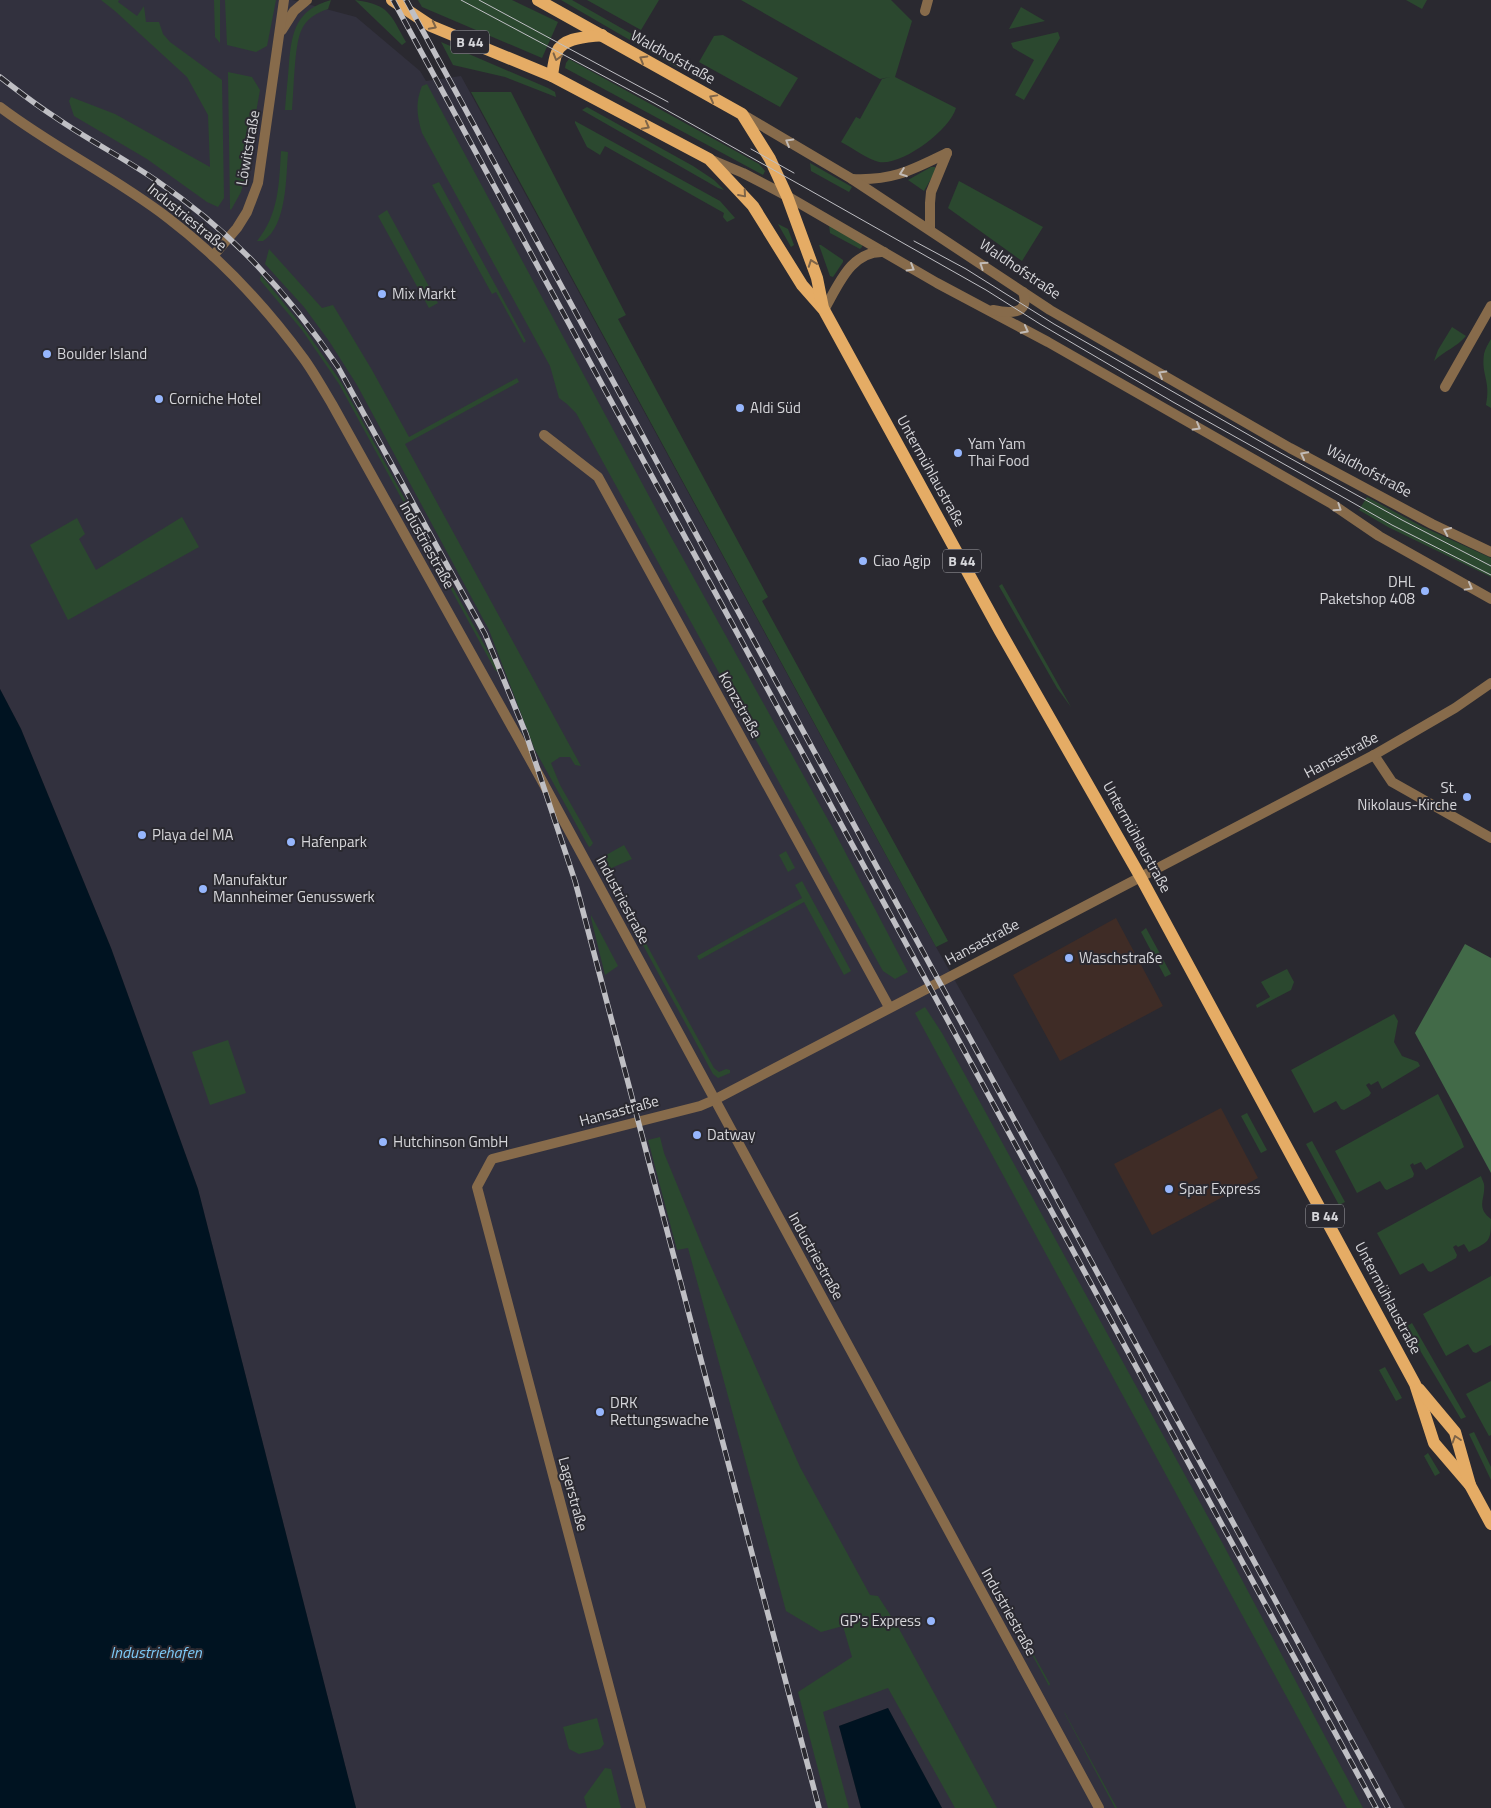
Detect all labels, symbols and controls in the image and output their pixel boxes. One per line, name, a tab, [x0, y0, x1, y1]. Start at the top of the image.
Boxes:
one-way arrow	[428, 19, 437, 30]
street label: Waldhofstraße	[627, 24, 720, 89]
road number: B 44	[451, 31, 489, 54]
one-way arrow	[552, 52, 562, 61]
one-way arrow	[639, 55, 648, 65]
one-way arrow	[709, 94, 718, 104]
street label: Löwitstraße	[230, 108, 265, 187]
one-way arrow	[641, 120, 650, 130]
one-way arrow	[786, 138, 795, 148]
one-way arrow	[899, 167, 908, 177]
street label: Industriestraße	[142, 177, 232, 256]
one-way arrow	[737, 188, 746, 197]
street label: Waldhofstraße	[975, 233, 1066, 304]
one-way arrow	[808, 259, 818, 267]
one-way arrow	[906, 261, 915, 271]
one-way arrow	[979, 262, 989, 271]
place label: Mix Markt	[392, 282, 456, 305]
marker: Mix Markt	[376, 288, 388, 300]
one-way arrow	[1019, 324, 1028, 334]
place label: Boulder Island	[57, 342, 147, 365]
marker: Boulder Island	[41, 348, 53, 360]
one-way arrow	[1159, 371, 1168, 381]
place label: Corniche Hotel	[169, 387, 261, 410]
marker: Corniche Hotel	[153, 393, 165, 405]
place label: Aldi Süd	[750, 396, 801, 419]
marker: Aldi Süd	[734, 402, 746, 414]
street label: Untermühlaustraße	[891, 411, 972, 531]
one-way arrow	[1192, 421, 1201, 431]
place label: Yam Yam Thai Food	[968, 432, 1029, 472]
street label: Waldhofstraße	[1322, 438, 1416, 503]
marker: Yam Yam Thai Food	[952, 447, 964, 459]
one-way arrow	[1300, 451, 1309, 461]
street label: Industriestraße	[394, 497, 461, 593]
one-way arrow	[1332, 502, 1342, 511]
one-way arrow	[1443, 527, 1452, 537]
place label: Ciao Agip	[873, 549, 931, 572]
road number: B 44	[943, 550, 981, 572]
marker: Ciao Agip	[857, 555, 869, 567]
place label: DHL Paketshop 408	[1320, 570, 1415, 610]
one-way arrow	[1463, 580, 1472, 590]
marker: DHL Paketshop 408	[1419, 585, 1431, 597]
street label: Konzstraße	[713, 668, 768, 742]
street label: Hansastraße	[1299, 725, 1382, 784]
place label: St. Nikolaus-Kirche	[1357, 776, 1457, 816]
street label: Untermühlaustraße	[1097, 777, 1178, 897]
marker: St. Nikolaus-Kirche	[1461, 791, 1473, 803]
place label: Playa del MA	[152, 823, 234, 846]
marker: Playa del MA	[136, 829, 148, 841]
place label: Hafenpark	[301, 830, 367, 853]
marker: Hafenpark	[285, 836, 297, 848]
street label: Industriestraße	[590, 852, 656, 948]
place label: Manufaktur Mannheimer Genusswerk	[213, 868, 375, 908]
marker: Manufaktur Mannheimer Genusswerk	[197, 883, 209, 895]
street label: Hansastraße	[940, 912, 1023, 971]
place label: Waschstraße	[1079, 946, 1162, 969]
marker: Waschstraße	[1063, 952, 1075, 964]
street label: Hansastraße	[577, 1089, 661, 1132]
place label: Datway	[707, 1123, 756, 1146]
marker: Datway	[691, 1129, 703, 1141]
place label: Hutchinson GmbH	[393, 1130, 508, 1153]
marker: Hutchinson GmbH	[377, 1136, 389, 1148]
place label: Spar Express	[1179, 1177, 1261, 1200]
marker: Spar Express	[1163, 1183, 1175, 1195]
road number: B 44	[1306, 1204, 1344, 1228]
street label: Industriestraße	[783, 1208, 850, 1304]
street label: Untermühlaustraße	[1349, 1237, 1428, 1358]
place label: DRK Rettungswache	[610, 1391, 709, 1431]
marker: DRK Rettungswache	[594, 1406, 606, 1418]
one-way arrow	[1452, 1435, 1462, 1443]
street label: Lagerstraße	[552, 1454, 594, 1534]
street label: Industriestraße	[976, 1564, 1043, 1660]
place label: GP's Express	[840, 1609, 921, 1632]
marker: GP's Express	[925, 1615, 937, 1627]
water label: Industriehafen	[110, 1640, 203, 1664]

